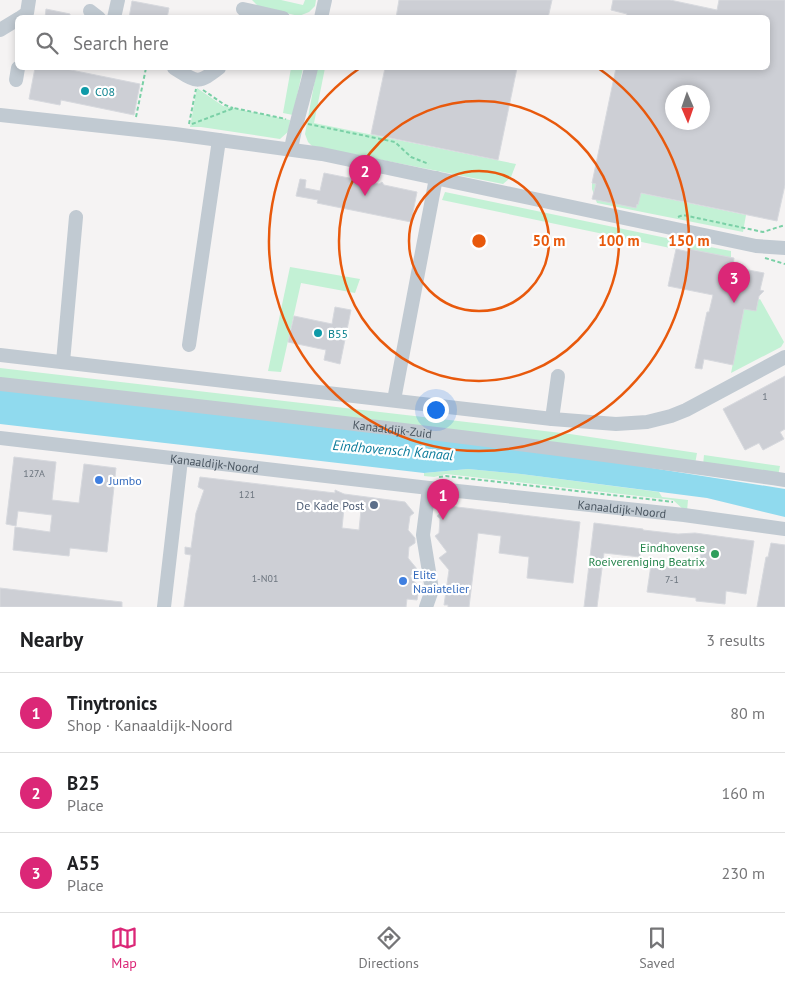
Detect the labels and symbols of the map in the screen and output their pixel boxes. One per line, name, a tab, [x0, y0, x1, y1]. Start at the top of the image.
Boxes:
place label: C08	[95, 84, 115, 99]
marker: C08	[79, 85, 91, 97]
north arrow	[665, 85, 710, 130]
pin: 2	[349, 155, 381, 196]
text: 50 m	[533, 231, 565, 250]
text: 100 m	[598, 231, 640, 250]
text: 150 m	[668, 231, 710, 250]
centre of rings	[470, 232, 488, 250]
pin: 3	[718, 262, 750, 303]
place label: B55	[328, 326, 348, 341]
marker: B55	[312, 327, 324, 339]
house number: 1	[762, 390, 768, 403]
your location	[423, 397, 449, 423]
street label: Kanaaldijk-Zuid	[352, 416, 433, 441]
water label: Eindhovensch Kanaal	[332, 436, 454, 464]
street label: Kanaaldijk-Noord	[170, 450, 260, 476]
house number: 127A	[23, 467, 45, 480]
place label: Jumbo	[108, 473, 142, 488]
marker: Jumbo	[93, 474, 105, 486]
pin: 1	[427, 479, 459, 520]
house number: 121	[239, 488, 255, 501]
street label: Kanaaldijk-Noord	[577, 496, 667, 521]
place label: De Kade Post	[296, 498, 364, 513]
marker: De Kade Post	[368, 499, 380, 511]
place label: Eindhovense Roeivereniging Beatrix	[589, 540, 705, 569]
marker: Eindhovense Roeivereniging Beatrix	[709, 548, 721, 560]
place label: Elite Naaiatelier	[413, 567, 469, 596]
house number: 1-N01	[252, 572, 278, 585]
house number: 7-1	[665, 573, 679, 586]
marker: Elite Naaiatelier	[397, 575, 409, 587]

